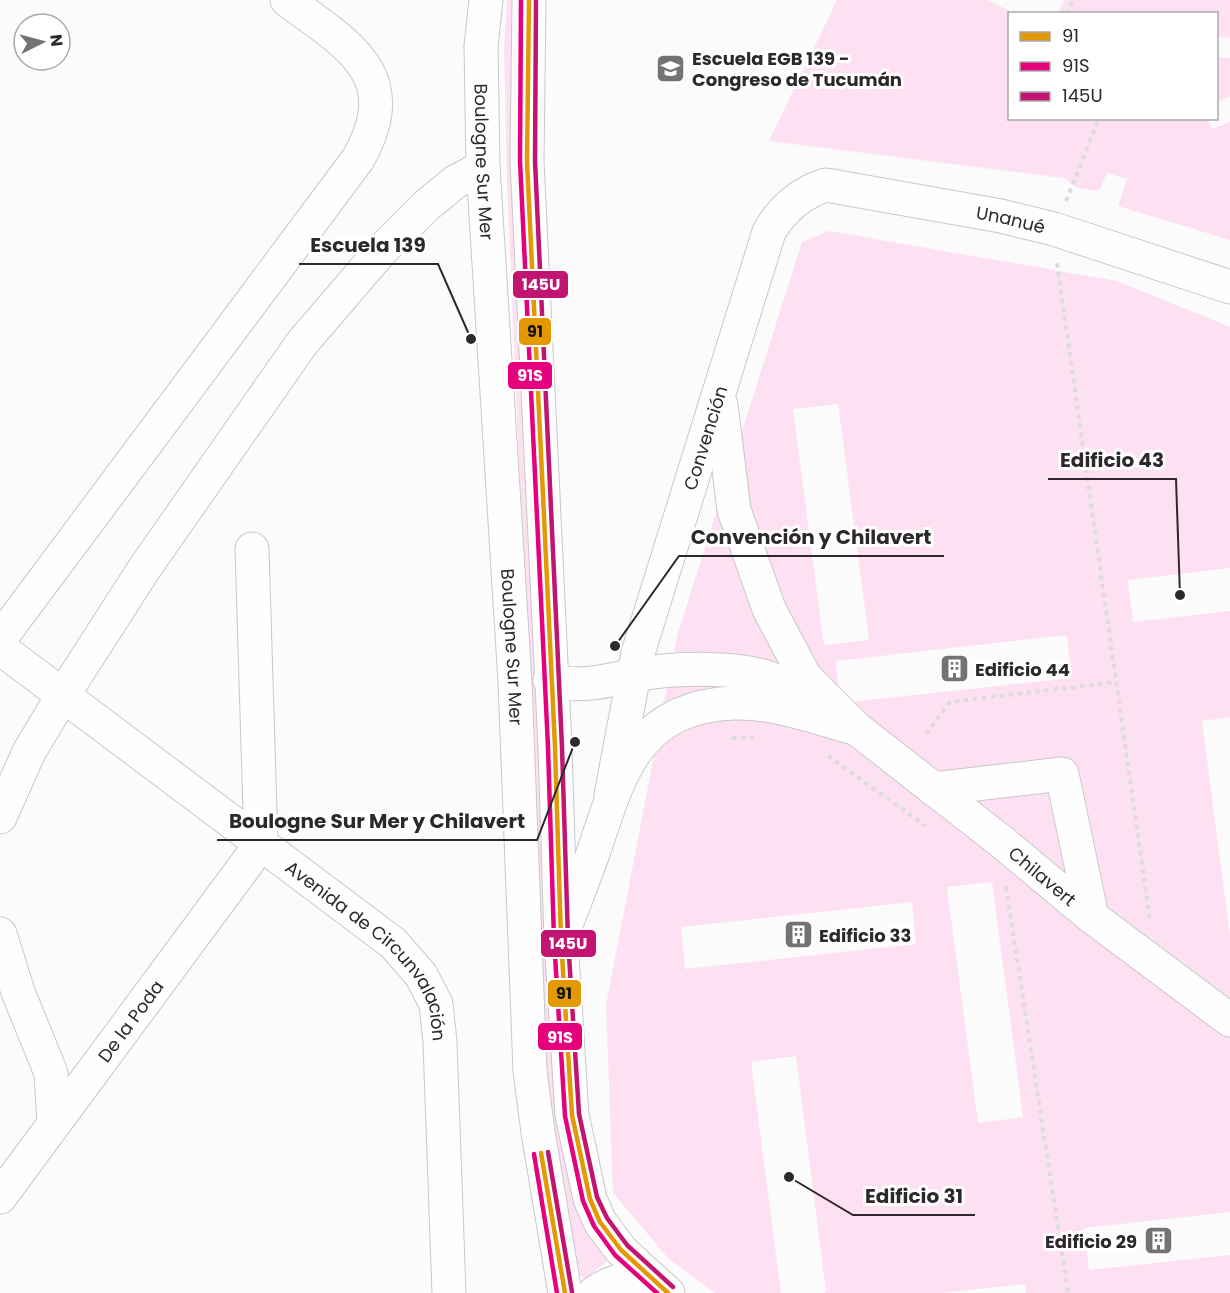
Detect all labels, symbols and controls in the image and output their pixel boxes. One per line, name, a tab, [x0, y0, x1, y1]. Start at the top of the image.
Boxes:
north arrow	[12, 12, 72, 72]
legend	[1008, 12, 1218, 120]
text: 91	[1062, 23, 1079, 48]
text: N	[44, 33, 68, 48]
place label: Escuela EGB 139 - Congreso de Tucumán	[692, 46, 902, 92]
school or university icon: Escuela EGB 139 - Congreso de Tucumán	[655, 52, 687, 84]
text: 91S	[1062, 53, 1090, 78]
street label: Boulogne Sur Mer	[469, 83, 500, 241]
text: 145U	[1062, 83, 1103, 108]
street label: Unanué	[974, 199, 1048, 239]
callout: Escuela 139	[299, 226, 438, 264]
text: Escuela 139	[310, 231, 426, 259]
line badge: 145U	[512, 270, 569, 299]
text: 145U	[522, 273, 560, 296]
line badge: 91	[518, 317, 552, 346]
text: 91	[527, 320, 543, 343]
line badge: 91S	[507, 361, 553, 390]
text: 91S	[517, 364, 543, 387]
street label: Convención	[677, 382, 733, 493]
callout: Edificio 43	[1048, 441, 1176, 479]
text: Edificio 43	[1060, 446, 1164, 474]
callout: Convención y Chilavert	[679, 518, 944, 556]
text: Convención y Chilavert	[691, 523, 931, 551]
street label: Boulogne Sur Mer	[495, 568, 529, 726]
building icon: Edificio 44	[938, 653, 970, 685]
place label: Edificio 44	[975, 657, 1070, 682]
callout: Boulogne Sur Mer y Chilavert	[217, 802, 537, 840]
text: Boulogne Sur Mer y Chilavert	[229, 807, 525, 835]
street label: Chilavert	[1003, 840, 1082, 911]
street label: Avenida de Circunvalación	[281, 854, 452, 1042]
building icon: Edificio 33	[782, 919, 814, 951]
place label: Edificio 33	[819, 923, 911, 948]
line badge: 145U	[540, 929, 597, 958]
text: 145U	[549, 932, 587, 955]
street label: De la Poda	[91, 975, 169, 1067]
line badge: 91	[547, 979, 582, 1008]
text: 91	[556, 982, 572, 1005]
line badge: 91S	[537, 1022, 583, 1051]
text: 91S	[547, 1026, 573, 1049]
callout: Edificio 31	[853, 1177, 975, 1215]
text: Edificio 31	[865, 1182, 963, 1210]
building icon: Edificio 29	[1142, 1225, 1174, 1257]
place label: Edificio 29	[1045, 1229, 1137, 1254]

